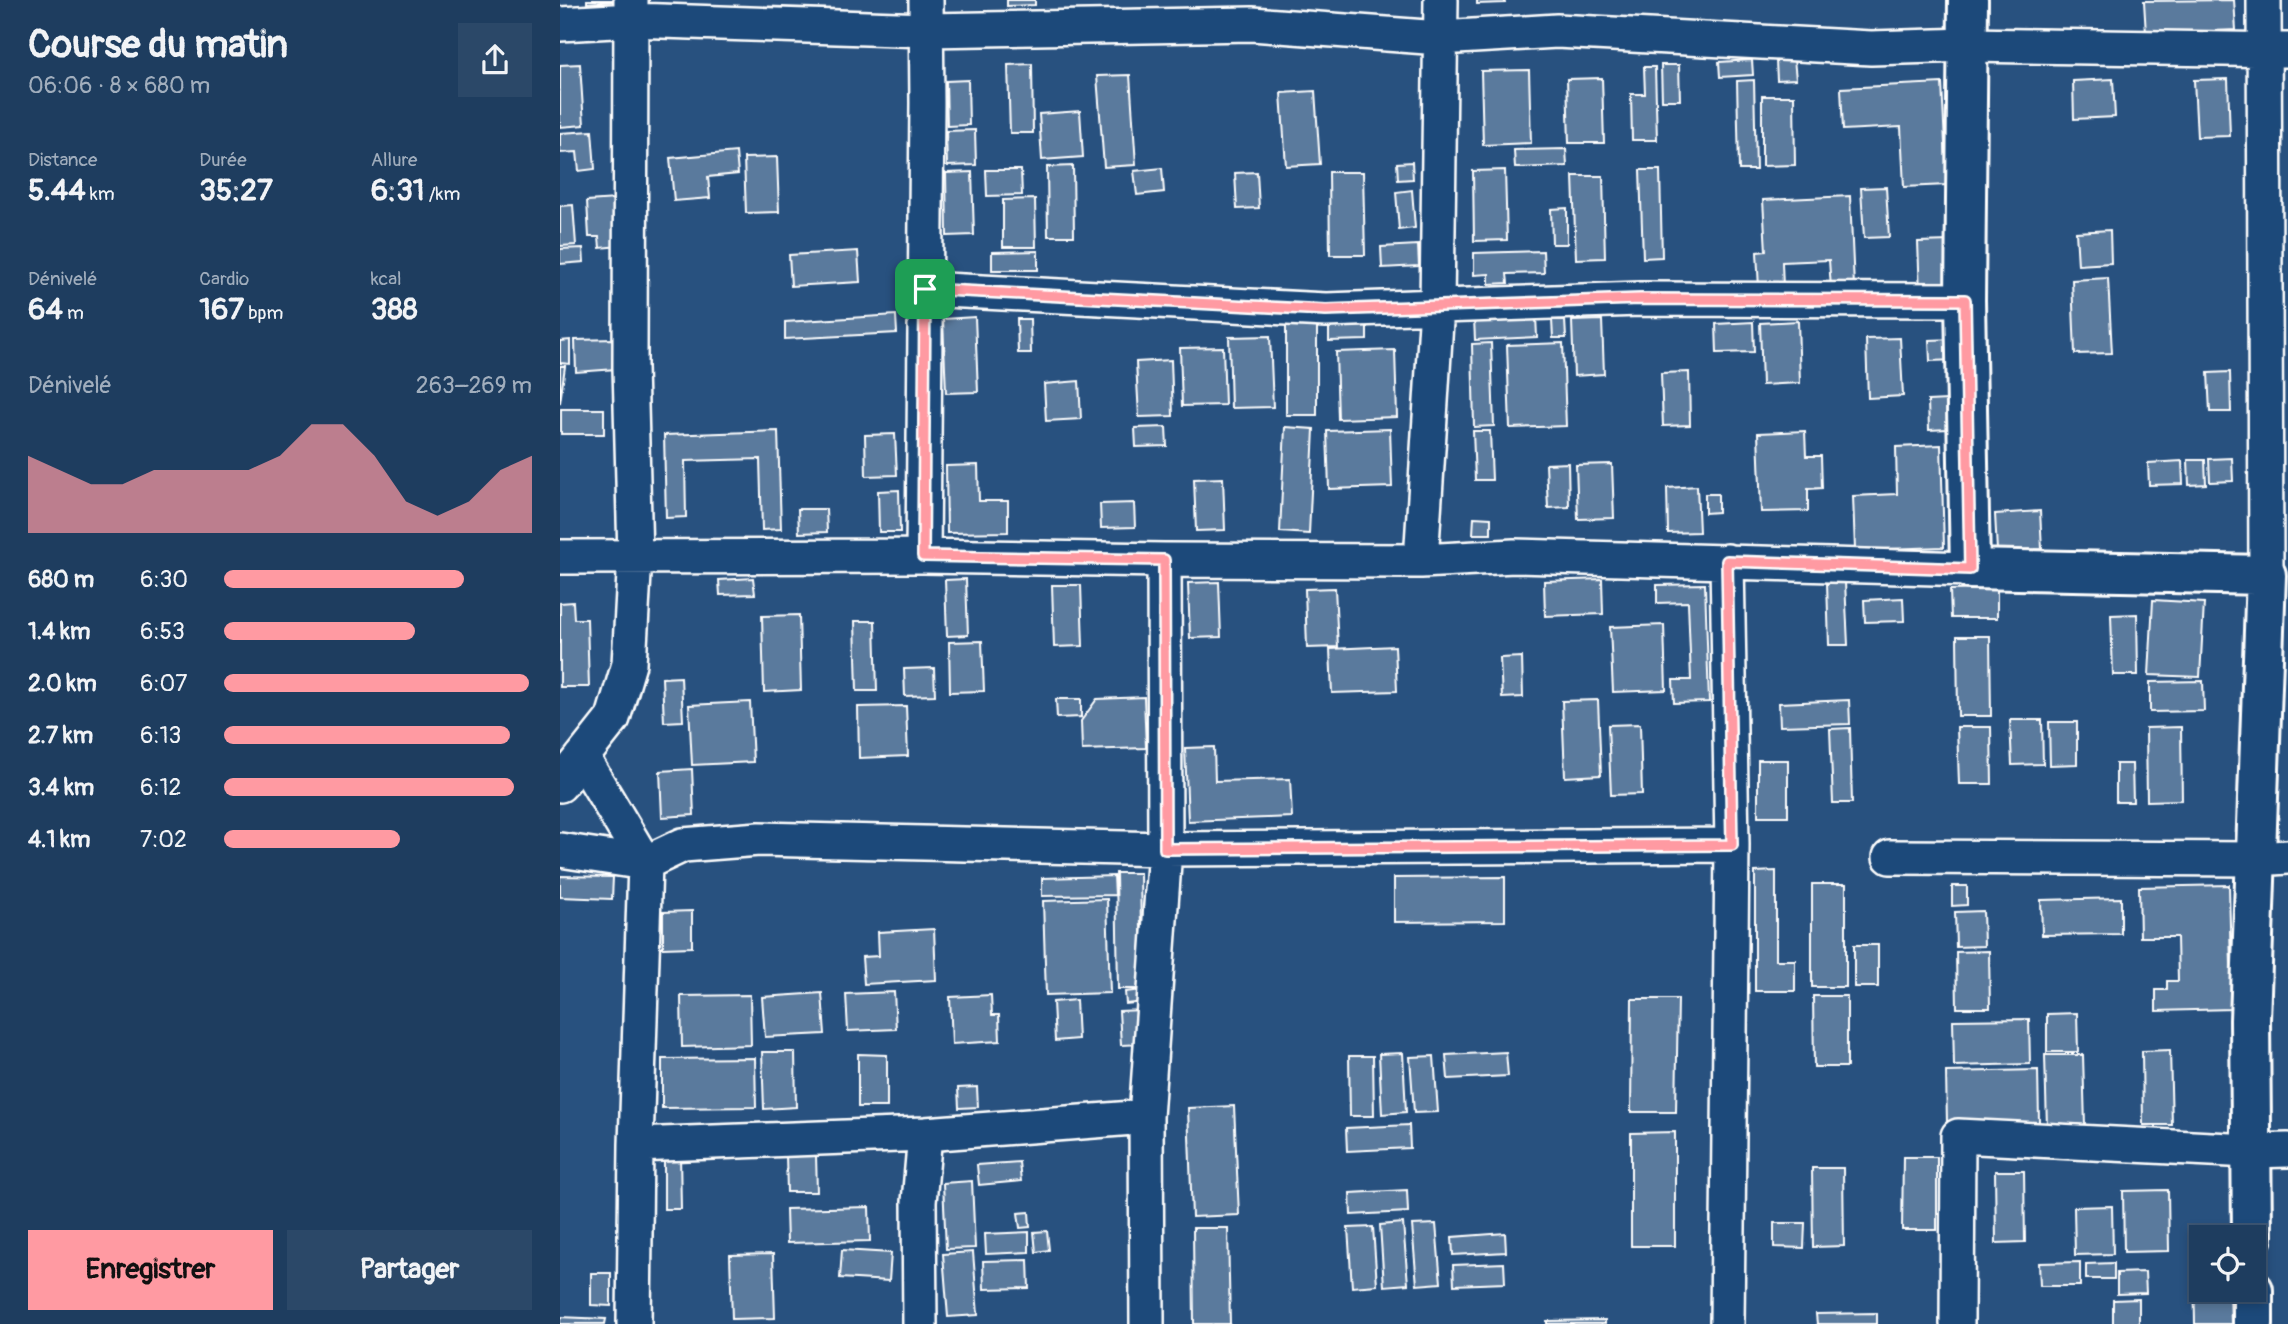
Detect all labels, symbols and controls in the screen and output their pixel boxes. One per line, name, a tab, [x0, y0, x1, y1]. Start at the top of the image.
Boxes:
text: Course du matin	[28, 21, 288, 69]
button: share	[458, 23, 532, 97]
text: 06:06 · 8 × 680 m	[28, 71, 210, 100]
text: Distance	[28, 148, 97, 172]
text: Durée	[199, 148, 247, 172]
text: Allure	[371, 148, 417, 172]
text: 5.44	[28, 172, 86, 209]
text: 35:27	[199, 172, 273, 209]
text: 6:31	[371, 172, 425, 209]
text: km	[86, 182, 115, 206]
text: /km	[425, 182, 460, 206]
pin	[895, 259, 955, 319]
text: Dénivelé	[28, 267, 97, 291]
text: Cardio	[199, 267, 249, 291]
text: kcal	[371, 267, 402, 291]
icon: arrive	[906, 270, 944, 308]
text: 64	[28, 291, 63, 328]
text: 167	[199, 291, 244, 328]
text: 388	[371, 291, 418, 328]
text: m	[63, 301, 84, 325]
text: bpm	[244, 301, 283, 325]
text: Dénivelé	[28, 371, 112, 400]
text: 263–269 m	[416, 371, 532, 400]
text: 680 m	[28, 565, 94, 594]
text: 6:30	[140, 565, 188, 594]
text: 1.4 km	[28, 617, 90, 646]
text: 6:53	[140, 617, 185, 646]
text: 2.0 km	[28, 669, 97, 698]
text: 6:07	[140, 669, 187, 698]
text: 2.7 km	[28, 721, 93, 750]
text: 6:13	[140, 721, 181, 750]
text: 3.4 km	[28, 773, 94, 802]
text: 6:12	[140, 773, 181, 802]
text: 4.1 km	[28, 825, 90, 854]
text: 7:02	[140, 825, 187, 854]
map controls	[2189, 1225, 2266, 1302]
button: locate	[2189, 1225, 2266, 1302]
button: Enregistrer	[28, 1230, 273, 1310]
button: Partager	[287, 1230, 532, 1310]

